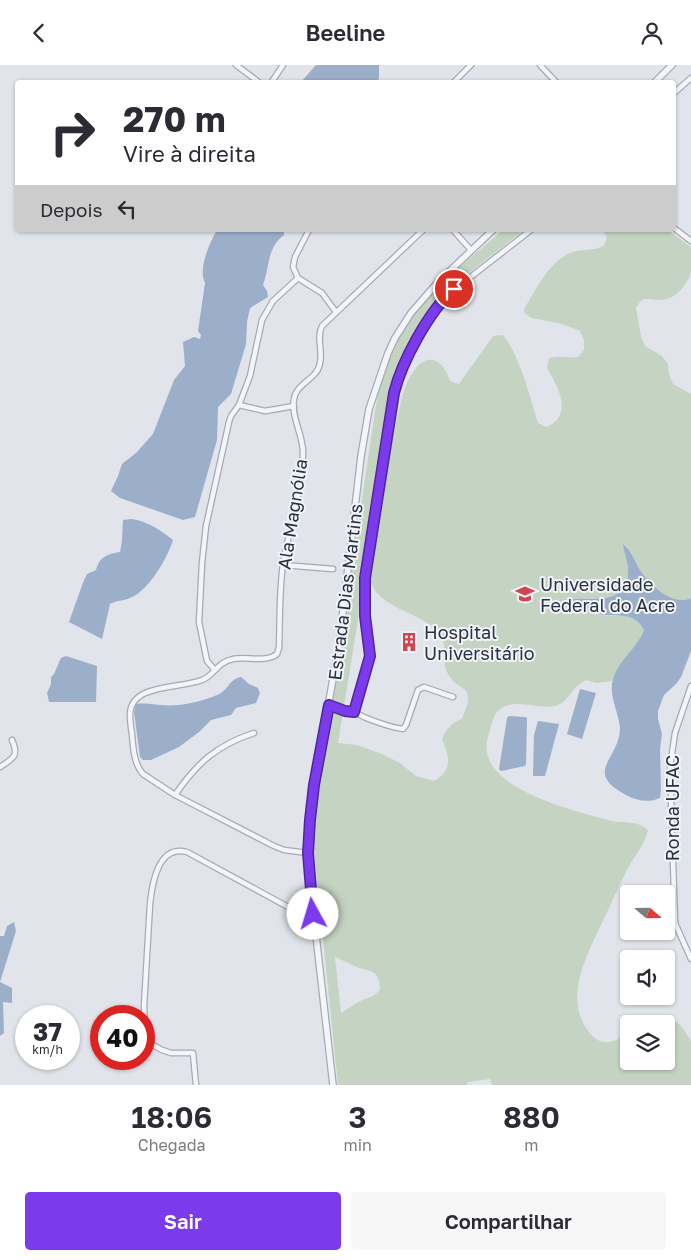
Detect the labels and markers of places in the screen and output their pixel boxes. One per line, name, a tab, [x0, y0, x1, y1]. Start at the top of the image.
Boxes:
pin	[433, 268, 475, 310]
place label: Universidade Federal do Acre	[540, 573, 675, 616]
school or university icon: Universidade Federal do Acre	[514, 583, 536, 605]
place label: Hospital Universitário	[424, 621, 535, 664]
building icon: Hospital Universitário	[398, 631, 420, 653]

